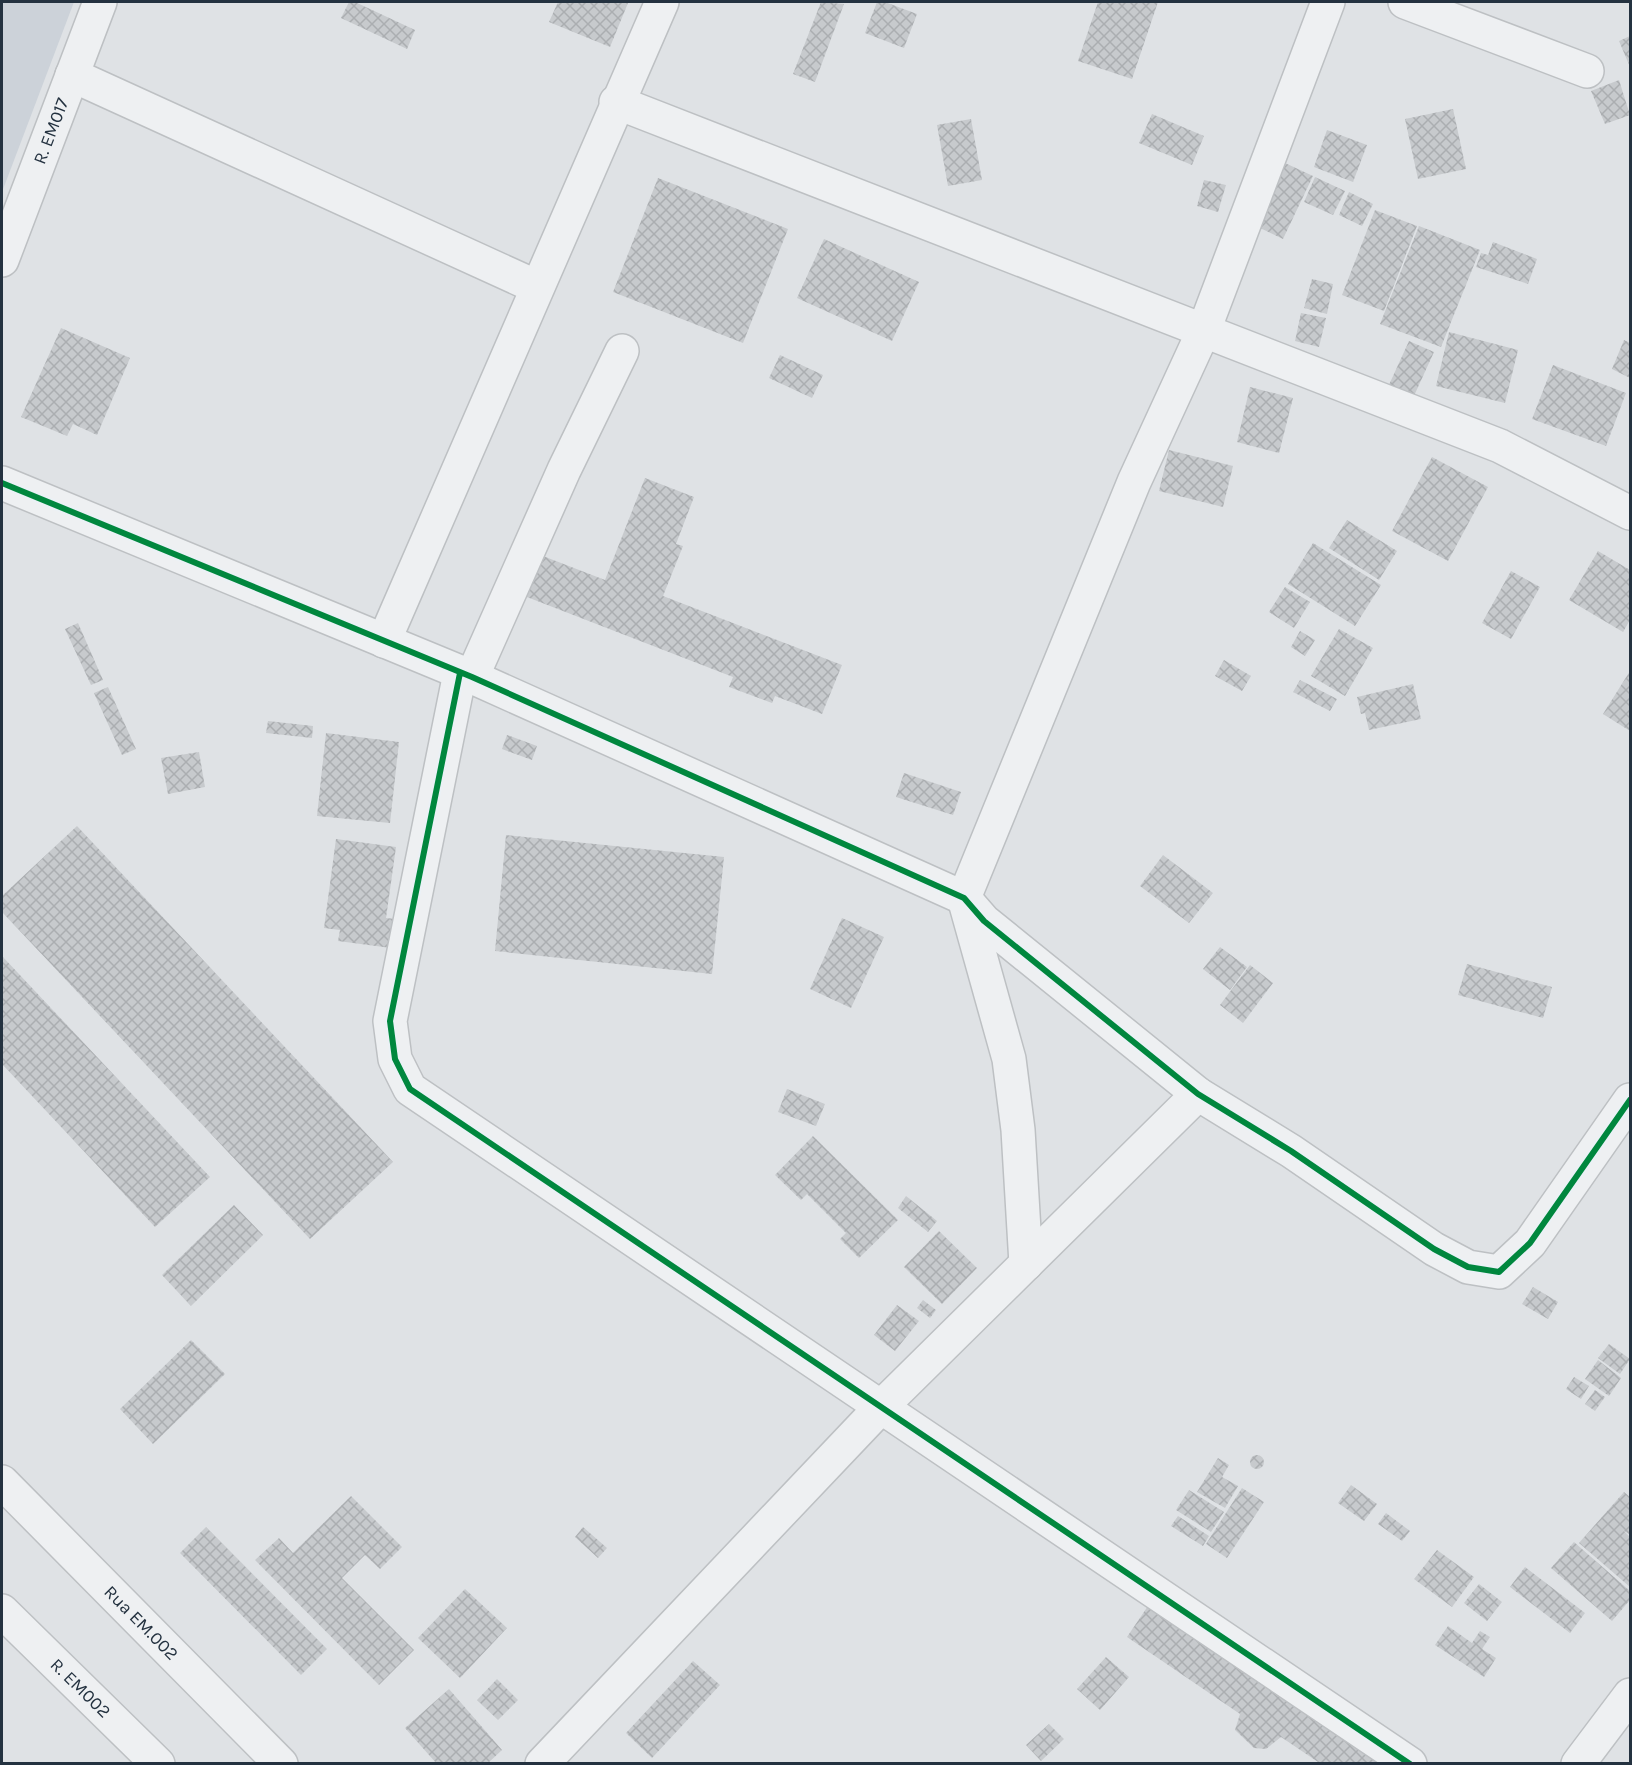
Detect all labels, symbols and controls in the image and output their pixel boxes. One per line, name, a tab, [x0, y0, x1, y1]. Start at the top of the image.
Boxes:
street label: R. EM017	[28, 94, 74, 167]
street label: Rua EM.002	[99, 1581, 183, 1665]
street label: R. EM002	[46, 1654, 115, 1722]

